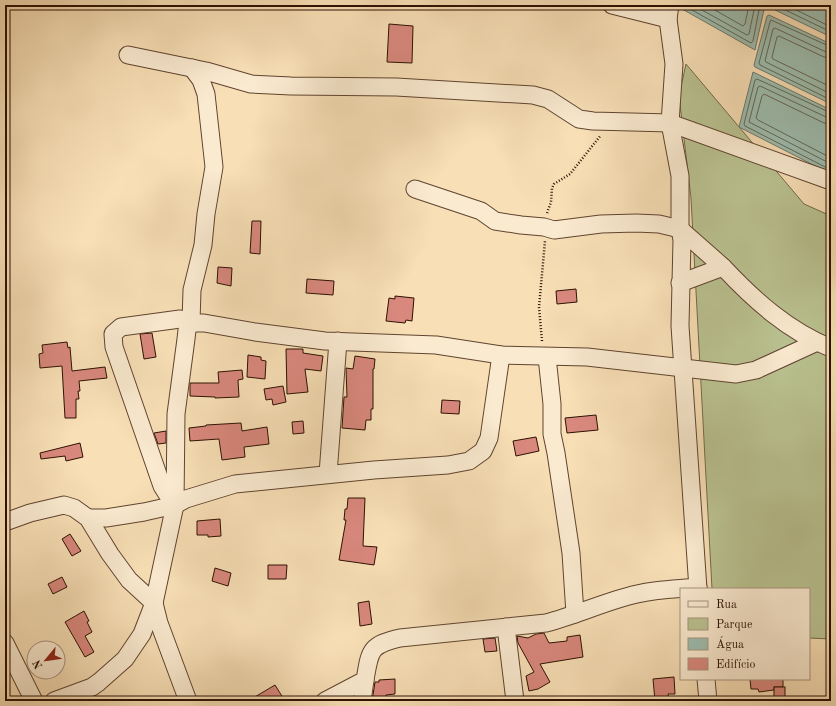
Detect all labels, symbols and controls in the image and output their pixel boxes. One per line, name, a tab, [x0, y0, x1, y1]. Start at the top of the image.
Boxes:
legend	[680, 588, 810, 680]
text: Rua	[716, 599, 737, 611]
text: Parque	[716, 619, 753, 631]
text: Água	[716, 636, 744, 651]
north arrow	[26, 640, 66, 680]
text: N	[31, 657, 45, 670]
text: Edifício	[716, 659, 755, 671]

